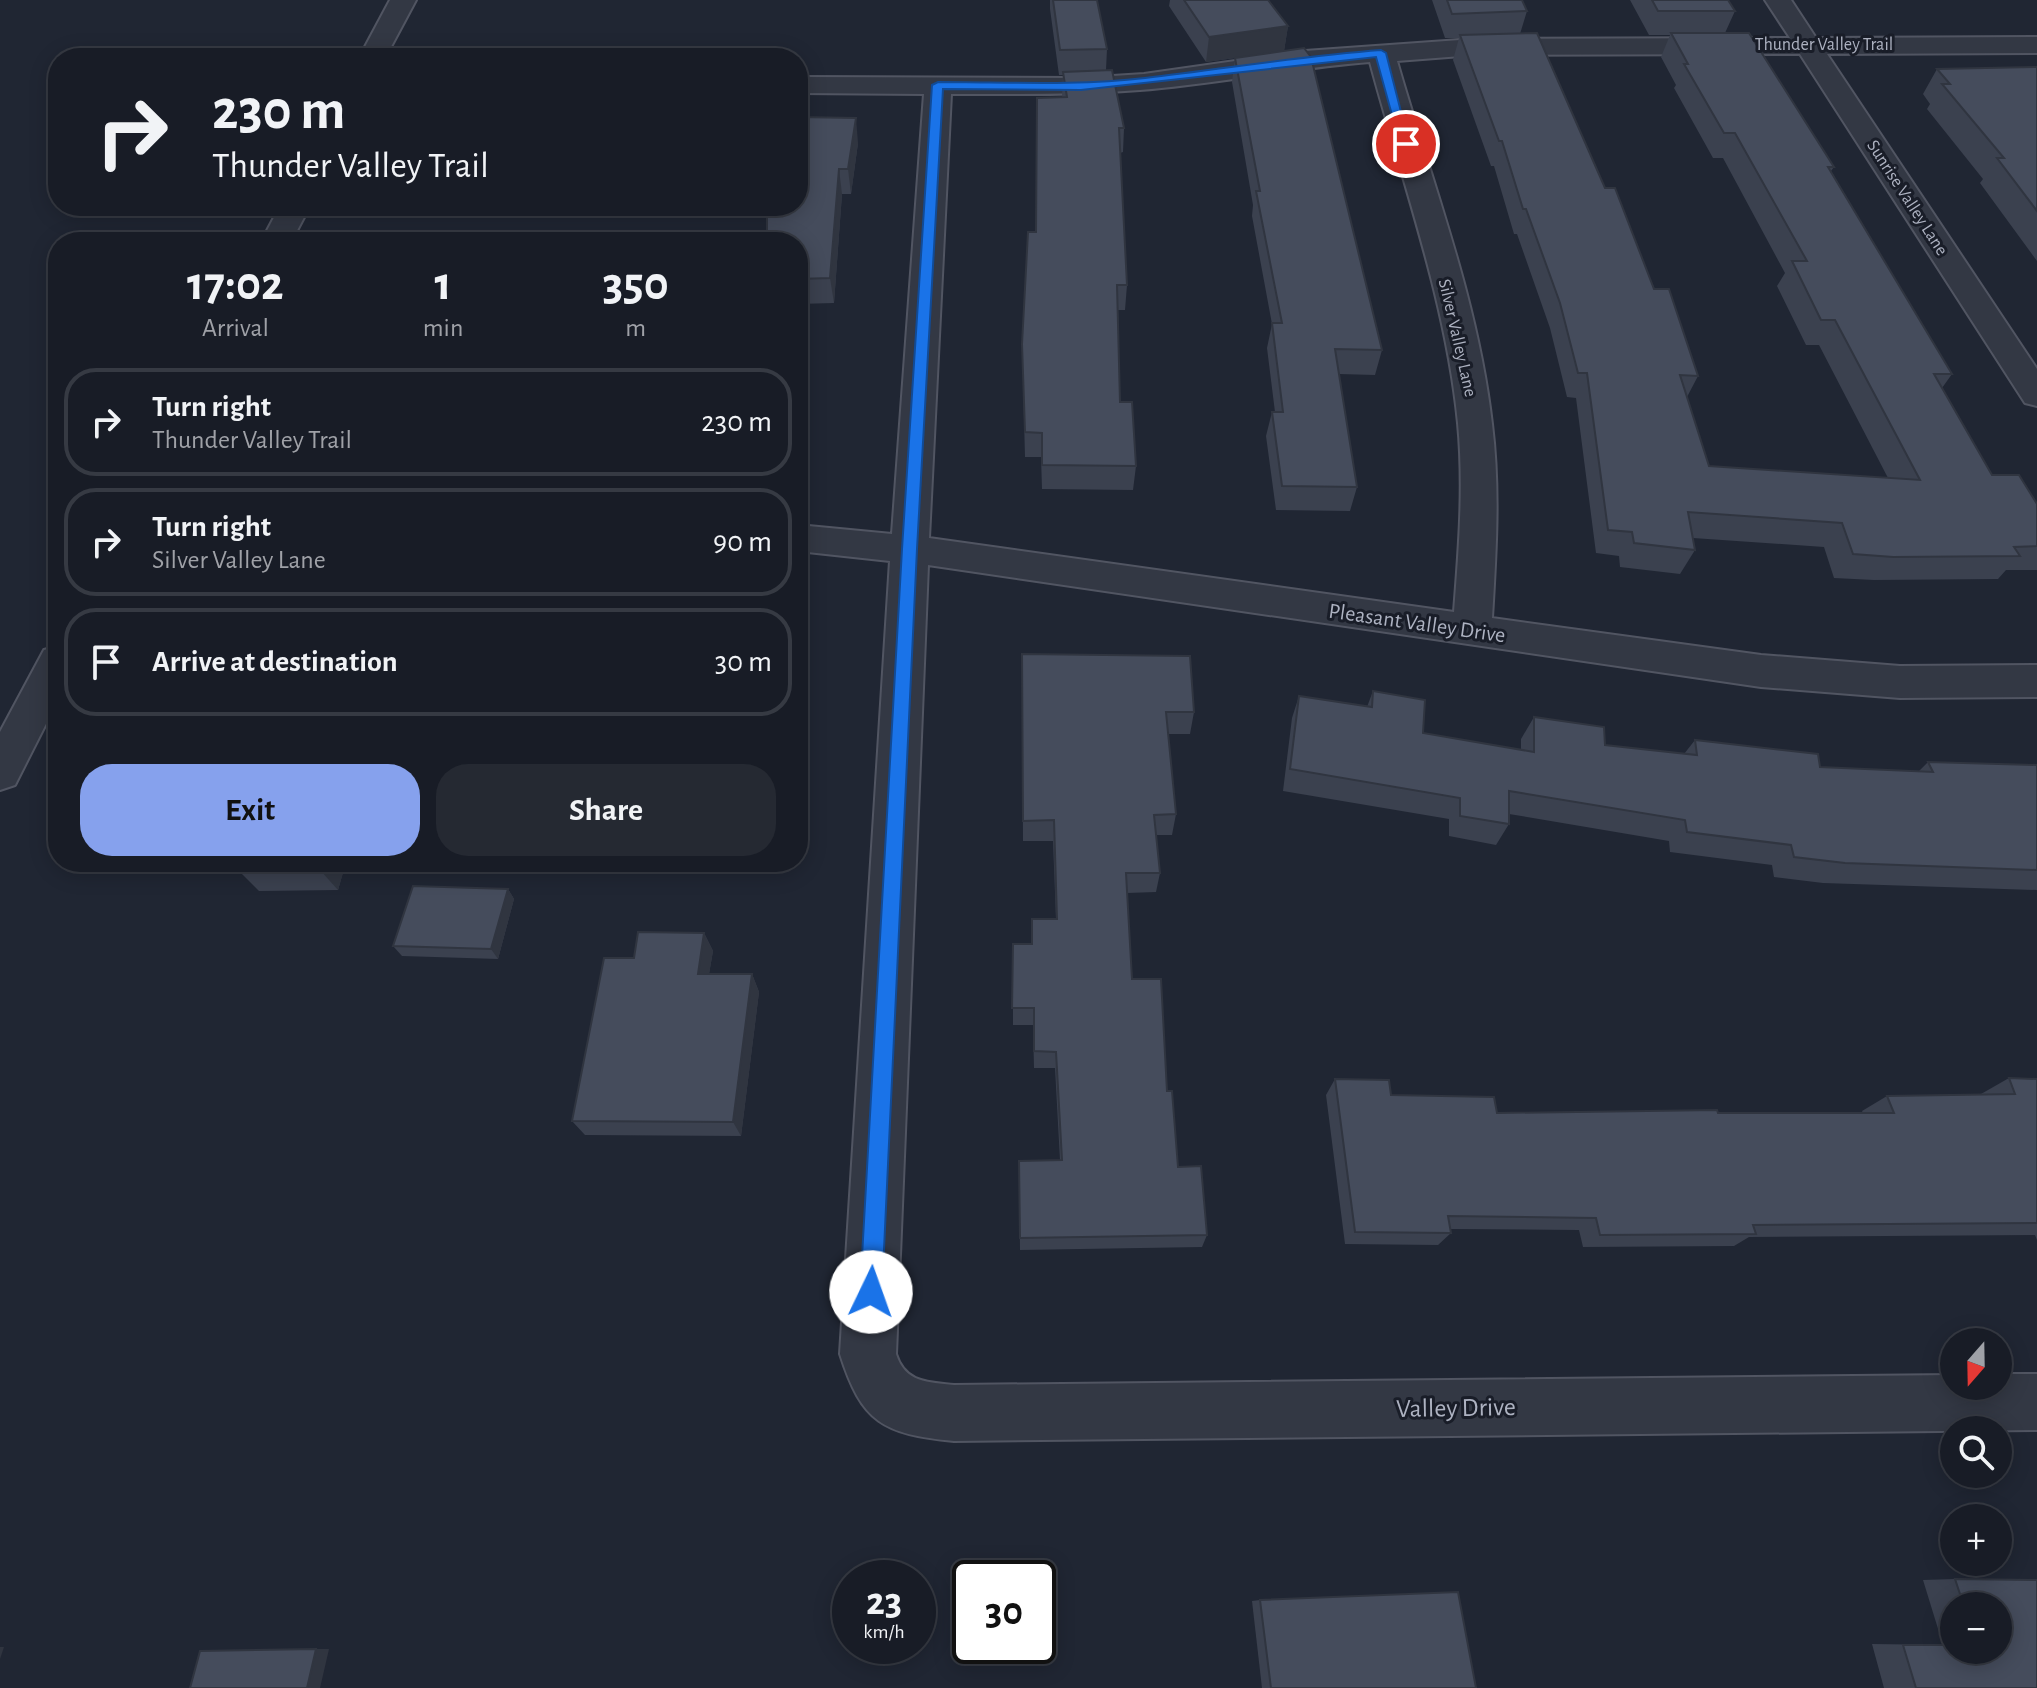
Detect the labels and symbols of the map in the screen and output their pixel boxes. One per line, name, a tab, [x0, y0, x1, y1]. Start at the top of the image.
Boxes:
street label: Thunder Valley Trail	[1755, 36, 1893, 54]
pin	[1372, 110, 1440, 178]
street label: Sunrise Valley Lane	[1863, 137, 1951, 259]
street label: Silver Valley Lane	[1435, 277, 1479, 399]
street label: Pleasant Valley Drive	[1327, 600, 1507, 646]
position arrow	[829, 1250, 913, 1334]
north arrow	[1940, 1328, 2012, 1400]
street label: Valley Drive	[1396, 1394, 1516, 1422]
speed limit sign: 30	[952, 1560, 1056, 1664]

